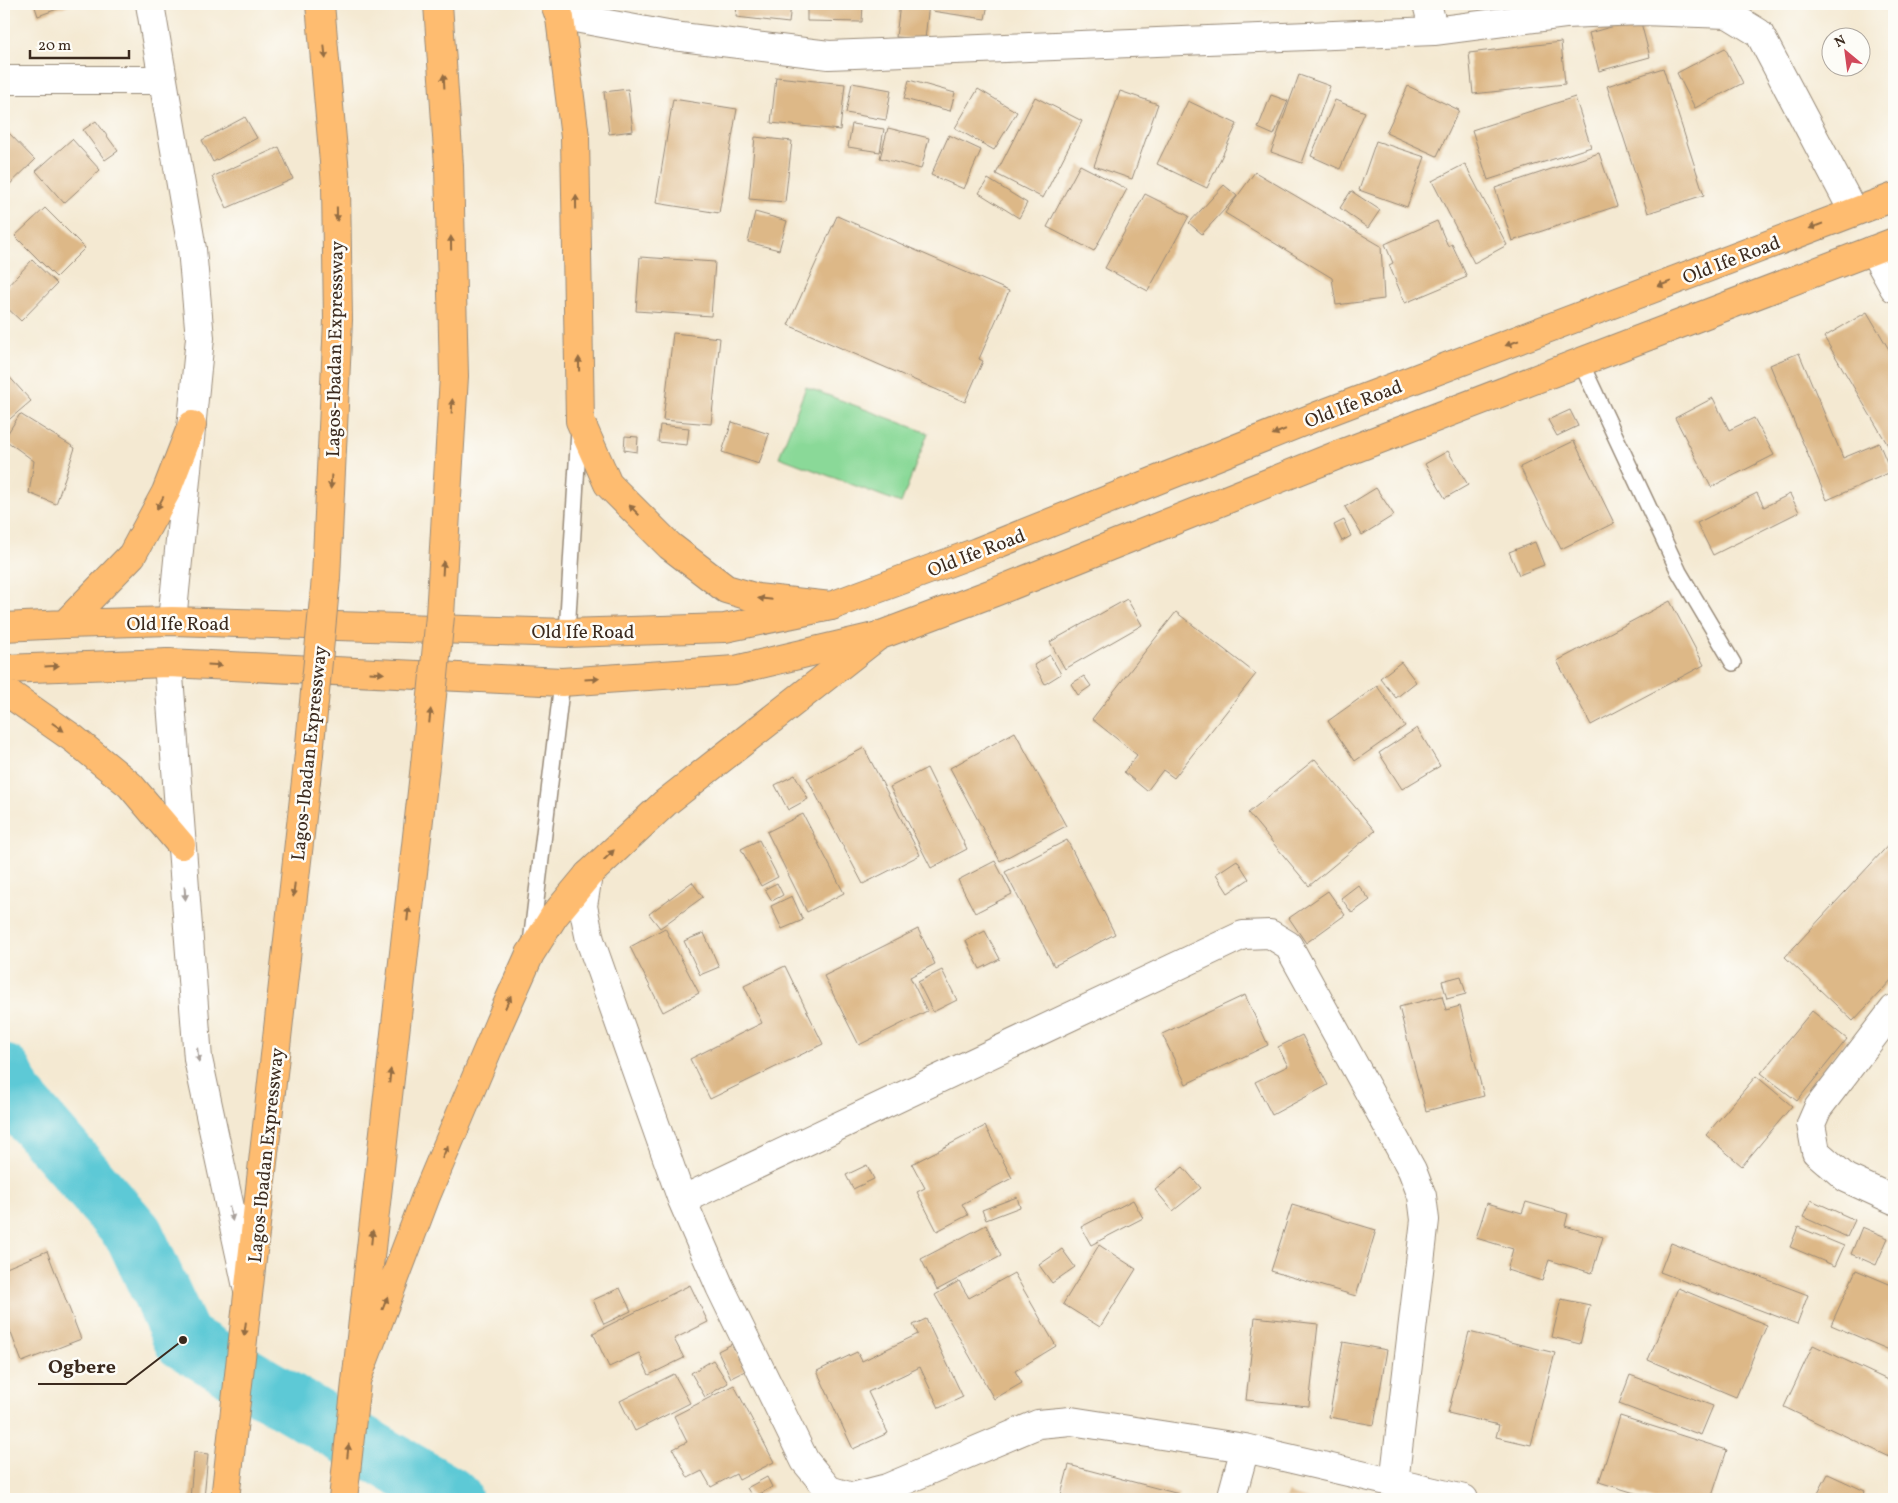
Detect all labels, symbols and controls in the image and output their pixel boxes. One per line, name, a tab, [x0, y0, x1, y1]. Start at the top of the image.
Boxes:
scale bar	[30, 28, 129, 60]
north arrow	[1820, 28, 1870, 78]
text: N	[1831, 31, 1849, 53]
text: 20 m	[38, 36, 71, 57]
one-way arrow	[322, 45, 330, 61]
one-way arrow	[440, 72, 448, 88]
one-way arrow	[572, 193, 580, 209]
one-way arrow	[333, 207, 341, 223]
one-way arrow	[1808, 222, 1823, 230]
street label: Old Ife Road	[1679, 230, 1784, 291]
one-way arrow	[447, 235, 455, 251]
street label: Lagos-Ibadan Expressway	[321, 241, 351, 457]
one-way arrow	[1657, 281, 1671, 289]
one-way arrow	[1505, 340, 1520, 347]
one-way arrow	[575, 356, 583, 372]
street label: Old Ife Road	[1301, 374, 1406, 435]
one-way arrow	[448, 397, 456, 413]
one-way arrow	[1271, 428, 1286, 436]
one-way arrow	[326, 474, 334, 490]
one-way arrow	[156, 496, 164, 510]
one-way arrow	[628, 504, 640, 516]
street label: Old Ife Road	[924, 523, 1029, 584]
one-way arrow	[439, 559, 447, 575]
one-way arrow	[757, 595, 773, 603]
street label: Old Ife Road	[126, 612, 230, 638]
street label: Old Ife Road	[531, 620, 635, 646]
street label: Lagos-Ibadan Expressway	[286, 644, 334, 862]
one-way arrow	[45, 662, 61, 670]
one-way arrow	[207, 662, 223, 670]
one-way arrow	[369, 669, 385, 677]
one-way arrow	[584, 675, 600, 683]
one-way arrow	[426, 708, 434, 724]
one-way arrow	[52, 722, 65, 732]
one-way arrow	[603, 849, 615, 861]
one-way arrow	[290, 882, 298, 898]
one-way arrow	[181, 886, 189, 902]
one-way arrow	[404, 906, 412, 922]
one-way arrow	[504, 995, 512, 1009]
street label: Lagos-Ibadan Expressway	[243, 1046, 291, 1264]
one-way arrow	[194, 1048, 202, 1064]
one-way arrow	[386, 1067, 394, 1083]
one-way arrow	[441, 1145, 449, 1159]
one-way arrow	[227, 1207, 235, 1222]
one-way arrow	[368, 1229, 376, 1245]
one-way arrow	[382, 1296, 390, 1310]
one-way arrow	[241, 1322, 249, 1338]
callout: Ogbere	[38, 1349, 126, 1384]
text: Ogbere	[48, 1354, 116, 1382]
one-way arrow	[344, 1442, 352, 1458]

